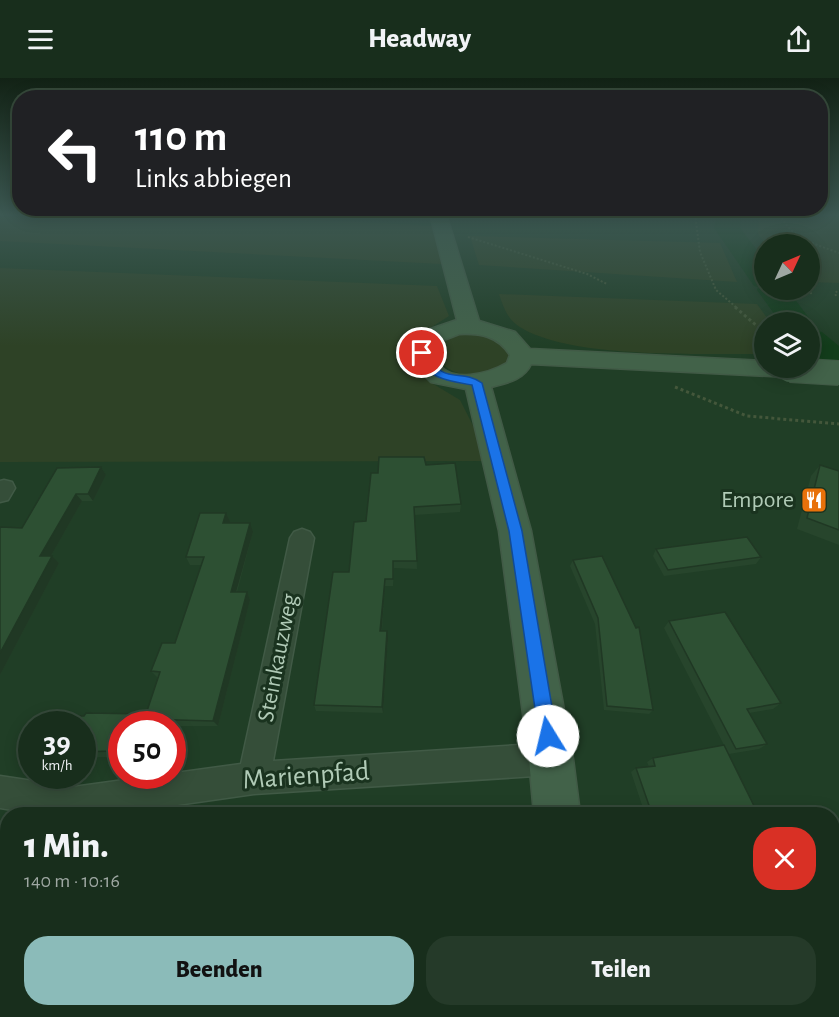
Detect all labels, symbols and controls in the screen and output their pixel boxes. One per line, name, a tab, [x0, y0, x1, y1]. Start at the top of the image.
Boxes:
icon: menu	[24, 23, 57, 56]
icon: share	[782, 23, 815, 56]
text: Headway	[368, 25, 471, 52]
icon: left	[36, 114, 114, 192]
text: 110 m	[135, 116, 227, 158]
text: Links abbiegen	[135, 165, 292, 192]
north arrow	[754, 234, 820, 300]
map controls	[754, 234, 820, 378]
button: layers	[754, 312, 820, 378]
pin	[396, 327, 447, 378]
icon: arrive	[405, 336, 438, 369]
restaurant icon: Empore	[799, 485, 829, 515]
place label: Empore	[721, 488, 794, 512]
street label: Steinkauzweg	[254, 592, 302, 724]
position arrow	[516, 704, 580, 768]
speed limit sign: 50	[108, 711, 186, 789]
text: 39	[43, 728, 71, 758]
text: km/h	[42, 758, 72, 773]
street label: Marienpfad	[242, 758, 370, 794]
button: close	[753, 827, 816, 890]
text: 1 Min.	[24, 828, 109, 864]
text: 140 m · 10:16	[24, 871, 120, 891]
button: Beenden	[24, 936, 414, 1005]
button: Teilen	[426, 936, 816, 1005]

